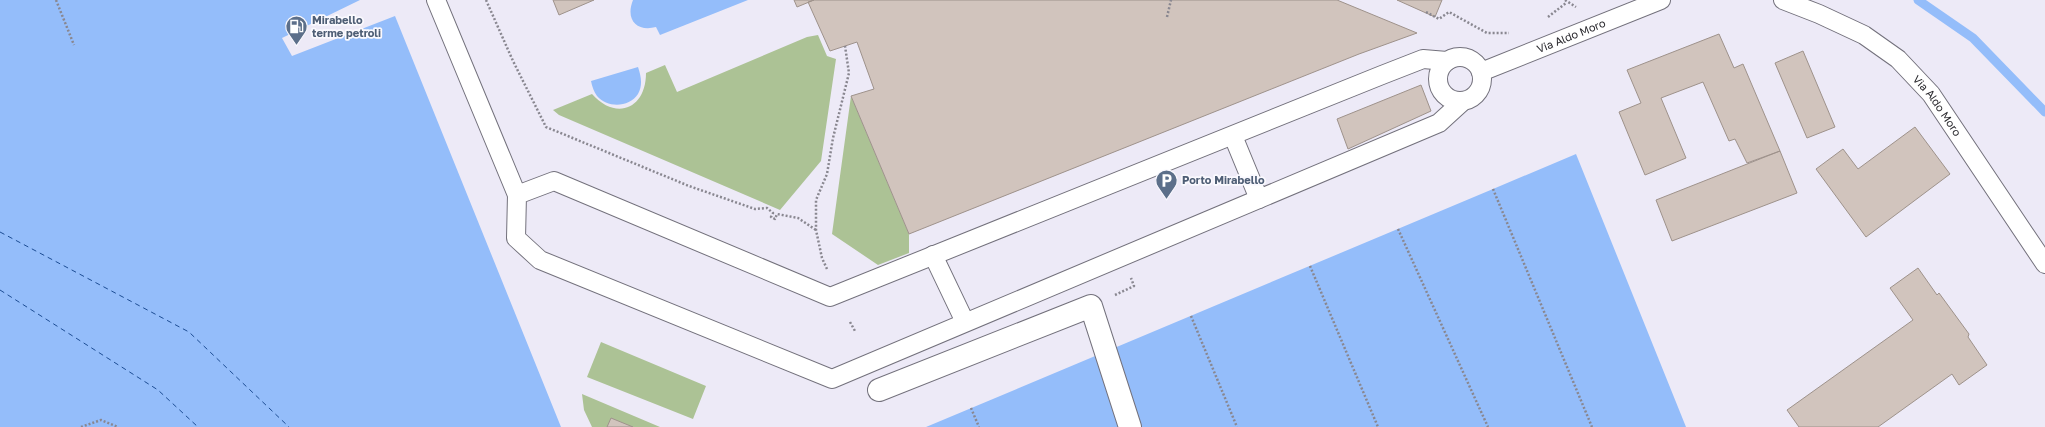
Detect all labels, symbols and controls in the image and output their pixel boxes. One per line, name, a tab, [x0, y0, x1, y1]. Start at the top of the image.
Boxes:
fuel station icon: Mirabello terme petroli	[283, 13, 309, 46]
place label: Mirabello terme petroli	[312, 13, 381, 39]
street label: Via Aldo Moro	[1535, 16, 1607, 55]
street label: Via Aldo Moro	[1911, 72, 1965, 139]
parking icon: Porto Mirabello	[1153, 167, 1179, 200]
place label: Porto Mirabello	[1182, 173, 1265, 186]

